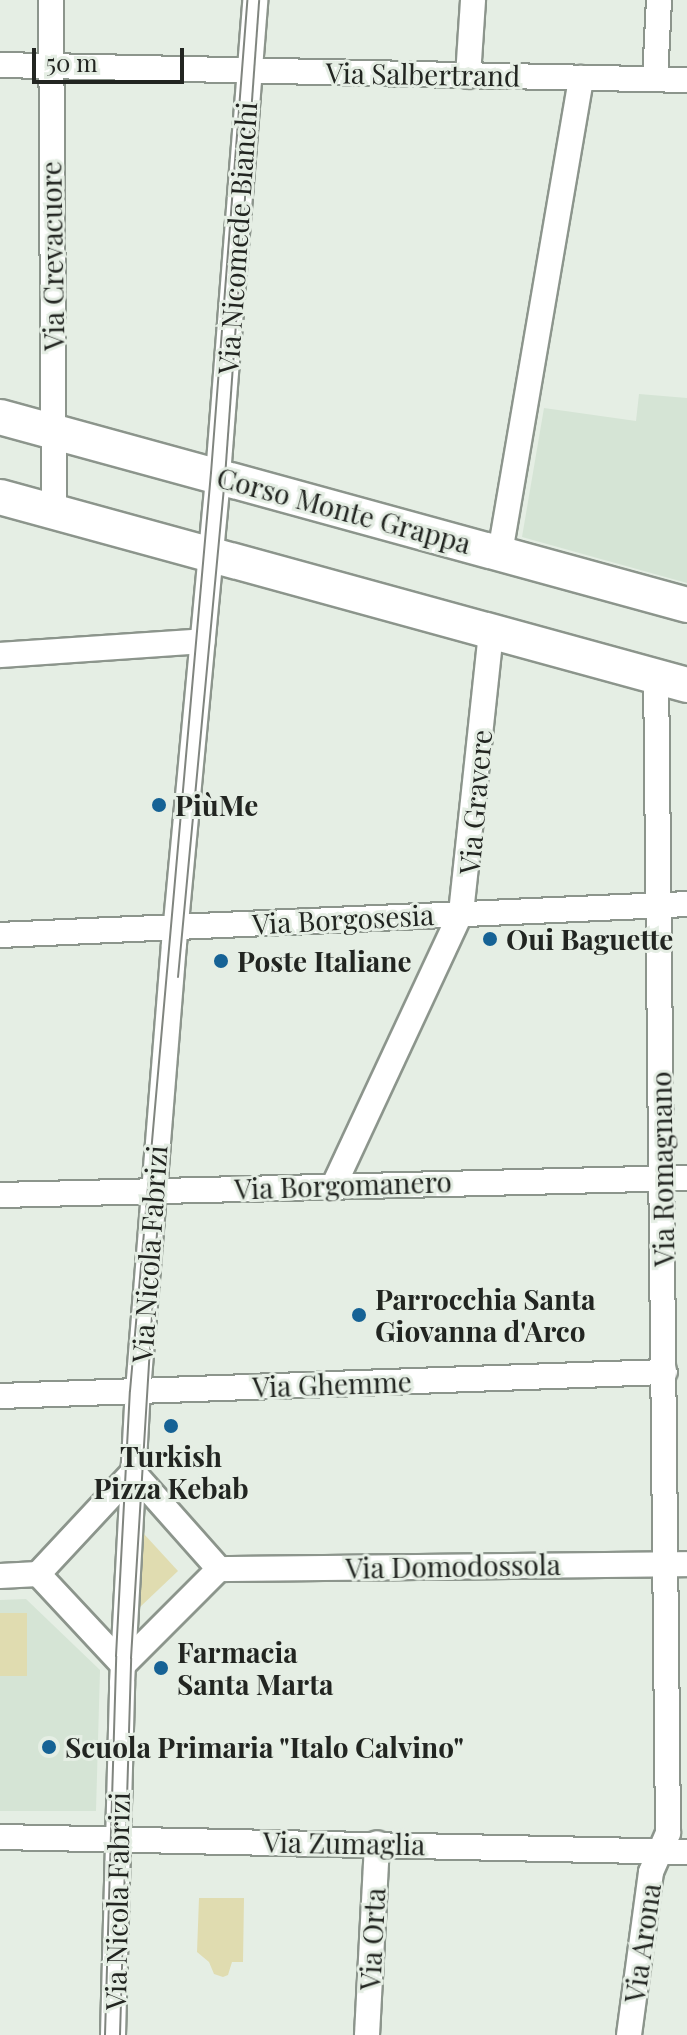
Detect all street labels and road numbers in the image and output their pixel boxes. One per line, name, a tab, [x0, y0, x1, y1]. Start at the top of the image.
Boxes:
street label: Via Salbertrand	[325, 56, 521, 92]
street label: Via Nicomede Bianchi	[211, 100, 263, 376]
street label: Via Crevacuore	[34, 161, 70, 351]
street label: Corso Monte Grappa	[213, 460, 475, 560]
street label: Via Gravere	[452, 728, 498, 876]
street label: Via Borgosesia	[251, 897, 435, 941]
street label: Via Romagnano	[643, 1071, 681, 1267]
street label: Via Nicola Fabrizi	[125, 1144, 173, 1364]
street label: Via Borgomanero	[233, 1164, 453, 1206]
street label: Via Ghemme	[251, 1364, 413, 1404]
street label: Via Domodossola	[345, 1547, 561, 1585]
street label: Via Nicola Fabrizi	[98, 1791, 136, 2011]
street label: Via Zumaglia	[263, 1825, 425, 1861]
street label: Via Arona	[617, 1880, 667, 2006]
street label: Via Orta	[353, 1887, 391, 1991]

